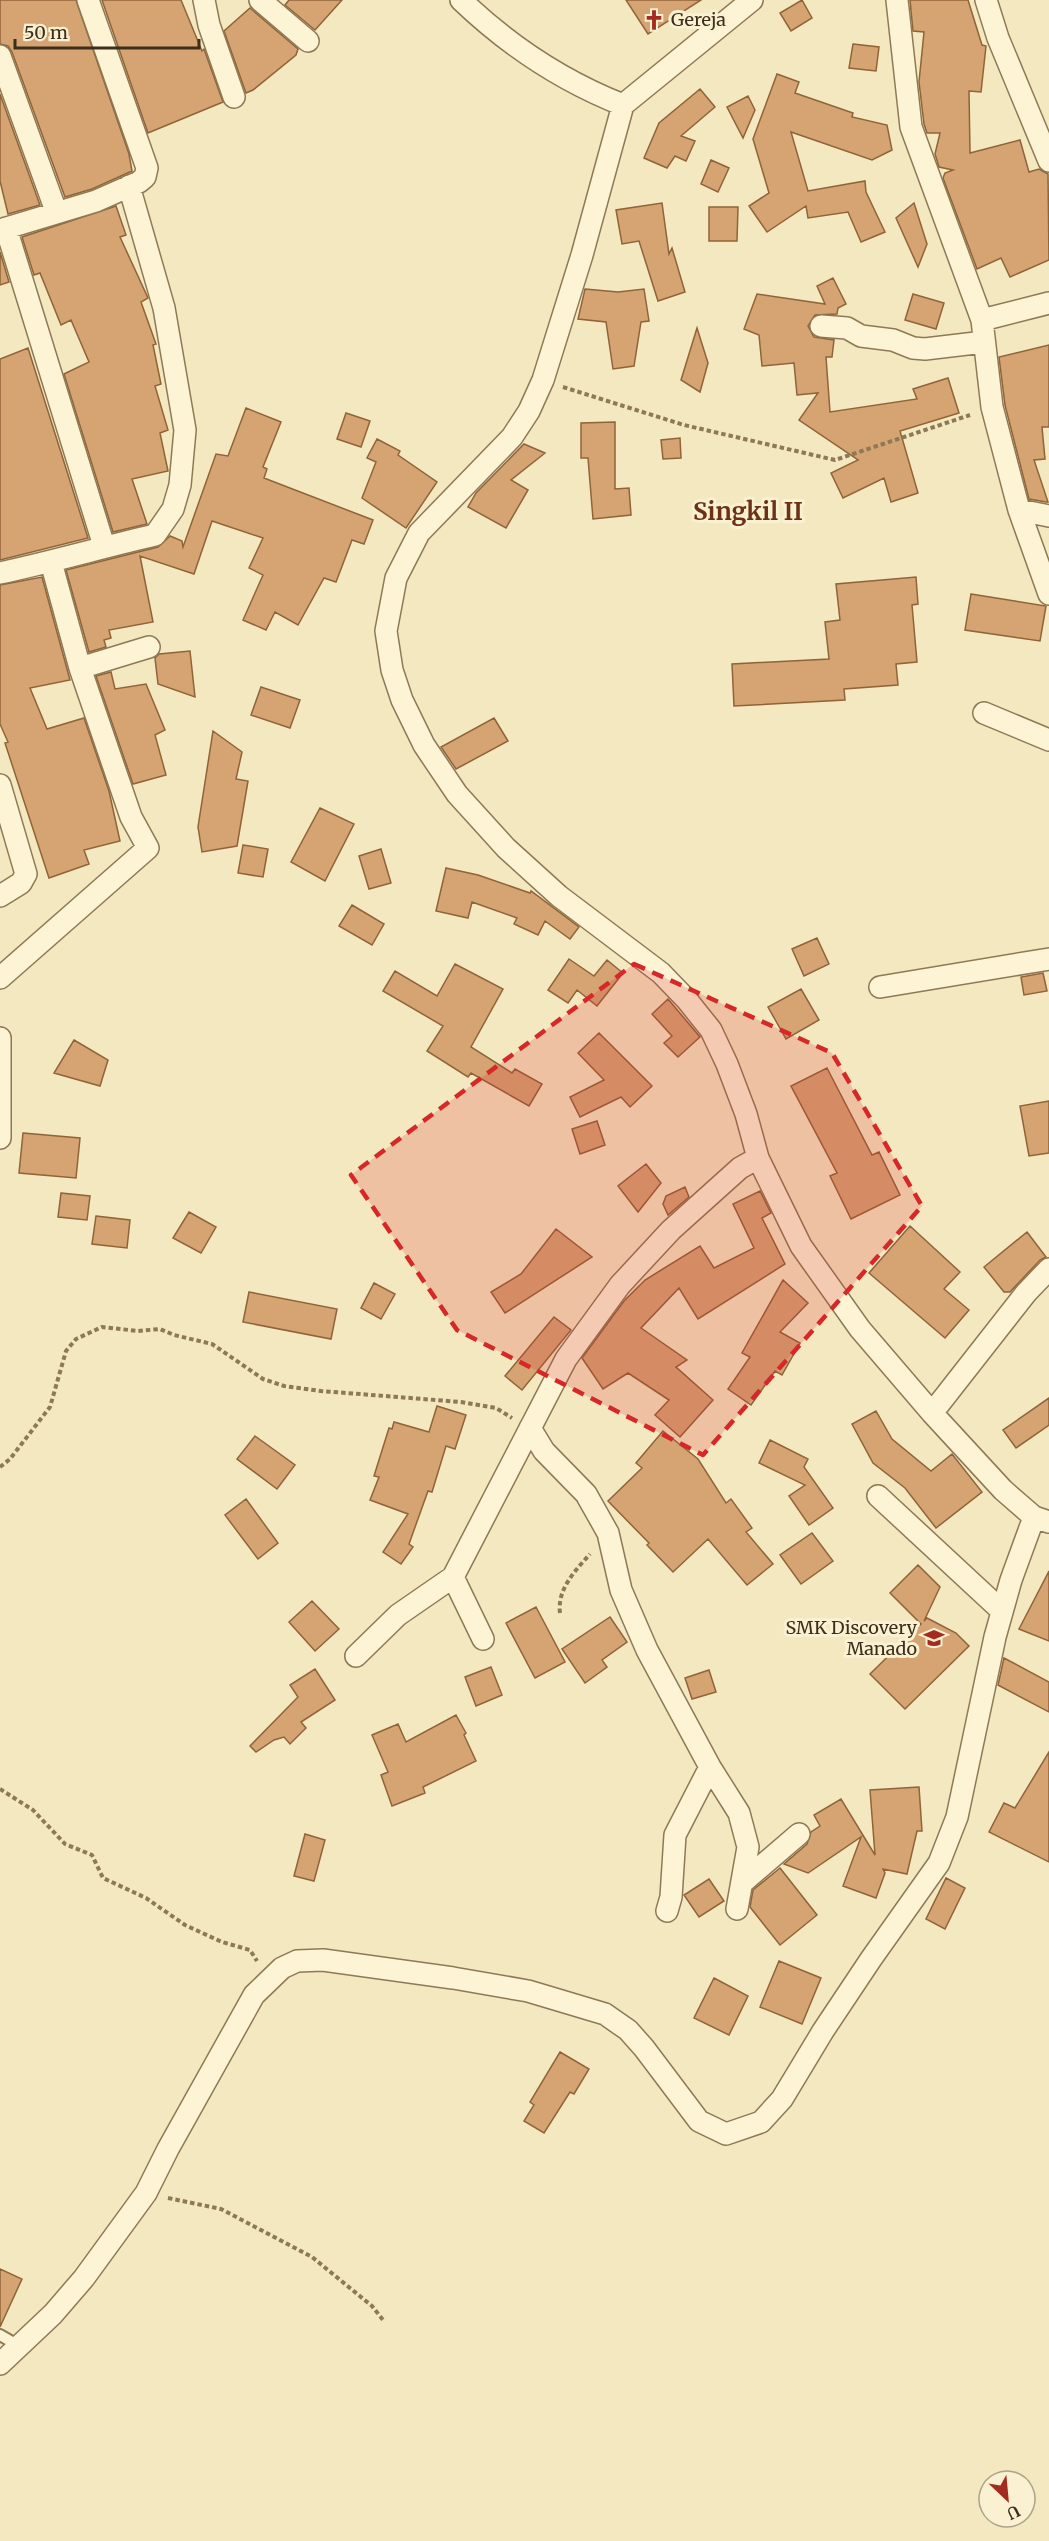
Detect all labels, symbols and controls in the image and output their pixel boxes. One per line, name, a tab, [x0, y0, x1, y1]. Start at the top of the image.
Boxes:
church icon: Gereja	[642, 8, 666, 32]
place label: Gereja	[671, 8, 726, 31]
scale bar	[15, 12, 200, 50]
text: 50 m	[24, 21, 68, 44]
district label: Singkil II	[693, 496, 803, 527]
place label: SMK Discovery Manado	[785, 1616, 918, 1660]
school or university icon: SMK Discovery Manado	[922, 1626, 946, 1650]
north arrow	[977, 2469, 1037, 2529]
text: U	[1004, 2501, 1023, 2524]

